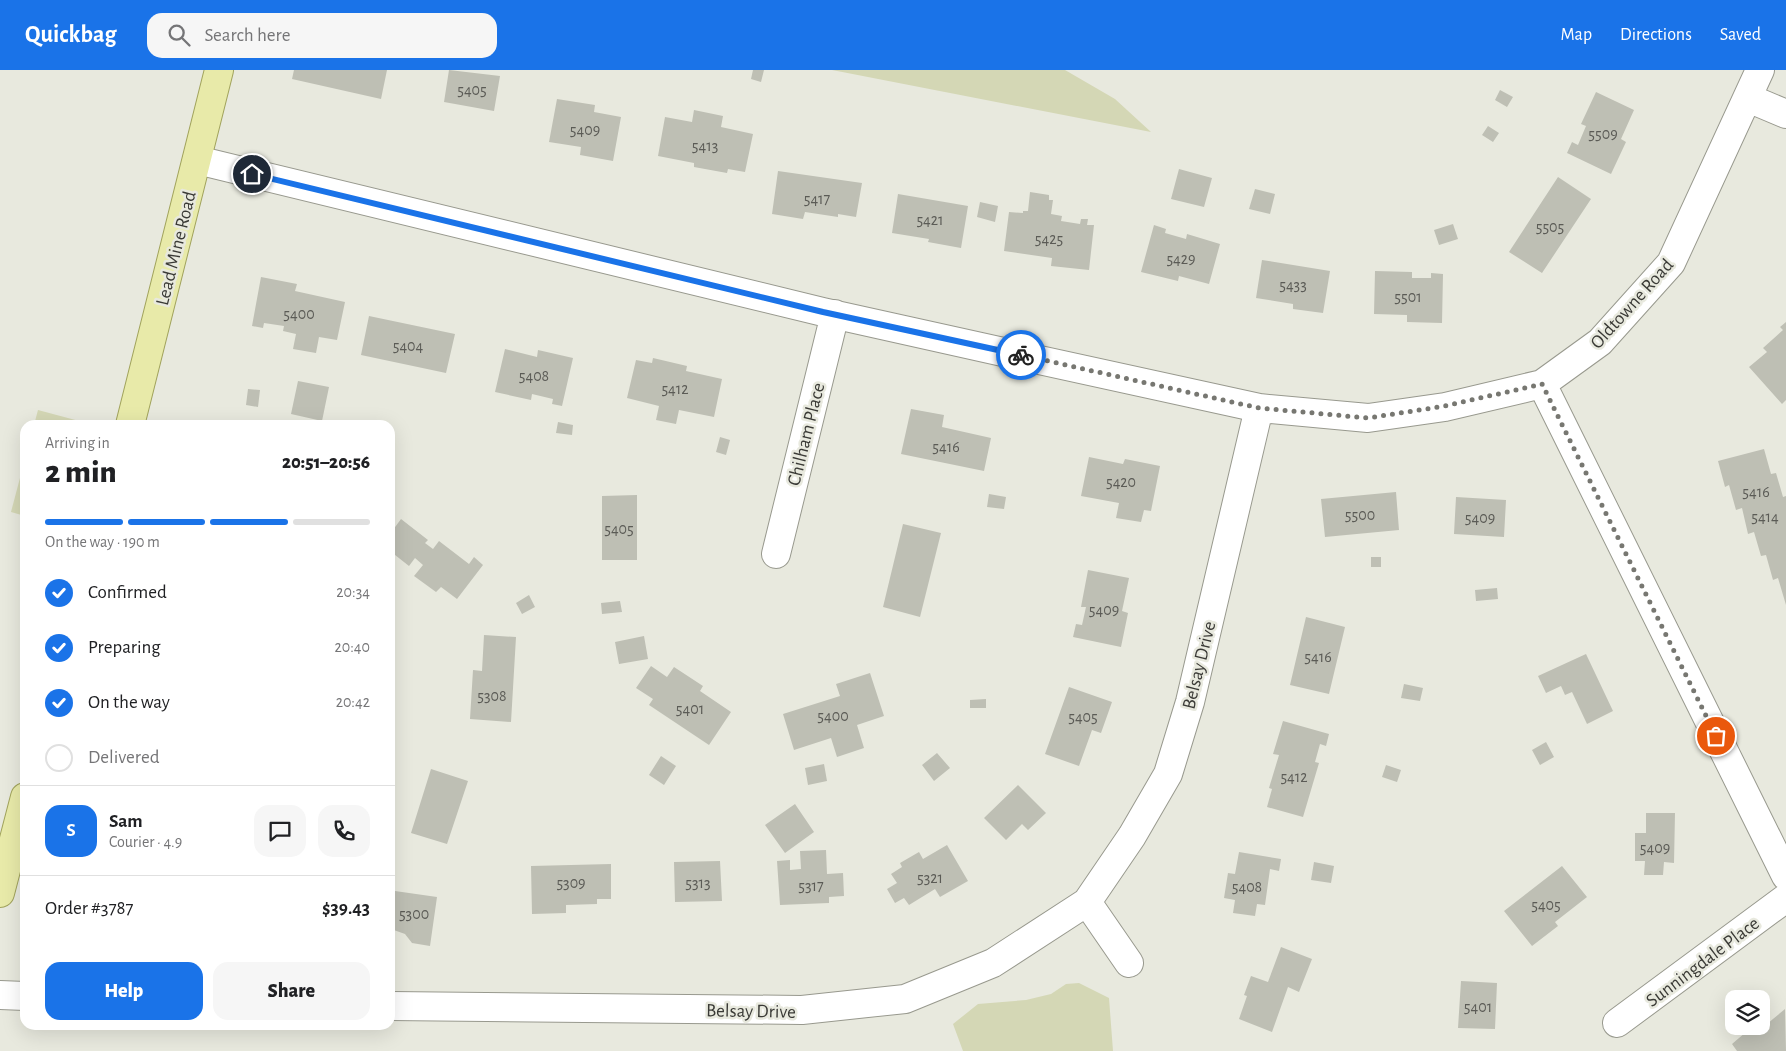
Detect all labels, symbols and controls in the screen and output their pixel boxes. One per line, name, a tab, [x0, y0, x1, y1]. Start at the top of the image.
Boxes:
search box	[147, 13, 497, 58]
icon: search	[165, 21, 193, 49]
text: Quickbag	[25, 23, 117, 47]
text: Search here	[205, 26, 290, 45]
text: Map	[1561, 26, 1592, 44]
text: Directions	[1620, 26, 1692, 44]
text: Saved	[1720, 26, 1761, 44]
house number: 5405	[457, 82, 487, 98]
house number: 5409	[570, 122, 600, 138]
house number: 5509	[1588, 126, 1618, 142]
house number: 5413	[692, 138, 718, 154]
pin	[231, 153, 273, 195]
icon: home	[238, 160, 266, 188]
street label: Lead Mine Road	[153, 189, 200, 308]
house number: 5417	[804, 191, 831, 207]
house number: 5421	[916, 212, 944, 228]
house number: 5505	[1536, 219, 1564, 235]
house number: 5425	[1035, 231, 1063, 247]
house number: 5429	[1166, 251, 1196, 267]
street label: Oldtowne Road	[1587, 255, 1677, 353]
house number: 5433	[1279, 277, 1307, 293]
house number: 5501	[1394, 289, 1422, 305]
house number: 5400	[283, 306, 315, 322]
courier	[996, 330, 1046, 380]
house number: 5404	[393, 338, 424, 354]
icon: bike	[1007, 341, 1035, 369]
house number: 5408	[519, 368, 549, 384]
house number: 5412	[661, 381, 689, 397]
street label: Chilham Place	[785, 381, 828, 488]
text: Arriving in	[45, 435, 110, 451]
house number: 5416	[932, 439, 960, 455]
text: 20:51–20:56	[282, 453, 370, 472]
text: 2 min	[45, 456, 117, 488]
house number: 5420	[1106, 474, 1136, 490]
house number: 5416	[1742, 484, 1770, 500]
house number: 5500	[1345, 507, 1375, 523]
house number: 5414	[1751, 509, 1779, 525]
house number: 5409	[1465, 510, 1495, 526]
house number: 5405	[604, 521, 634, 537]
text: On the way · 190 m	[45, 534, 160, 550]
icon: check	[45, 579, 73, 607]
text: Confirmed	[88, 583, 167, 602]
text: 20:34	[336, 584, 370, 600]
house number: 5409	[1089, 602, 1119, 618]
street label: Belsay Drive	[1179, 619, 1220, 711]
icon: check	[45, 634, 73, 662]
text: Preparing	[88, 638, 161, 657]
text: 20:40	[334, 639, 370, 655]
house number: 5416	[1304, 649, 1332, 665]
house number: 5308	[477, 688, 507, 704]
icon: check	[45, 689, 73, 717]
text: On the way	[88, 693, 170, 712]
text: 20:42	[336, 694, 370, 710]
house number: 5401	[676, 701, 704, 717]
house number: 5400	[817, 708, 849, 724]
house number: 5405	[1068, 709, 1098, 725]
pin	[1695, 715, 1737, 757]
icon: bag	[1702, 722, 1730, 750]
text: Delivered	[88, 748, 160, 767]
house number: 5412	[1280, 769, 1308, 785]
button: chat	[254, 805, 306, 857]
button: phone	[318, 805, 370, 857]
text: Sam	[109, 812, 143, 831]
text: S	[66, 821, 76, 840]
text: Courier · 4.9	[109, 834, 182, 850]
house number: 5409	[1640, 840, 1670, 856]
house number: 5321	[917, 870, 943, 886]
house number: 5309	[556, 875, 586, 891]
house number: 5313	[685, 875, 711, 891]
house number: 5317	[798, 878, 824, 894]
house number: 5408	[1232, 879, 1262, 895]
house number: 5405	[1531, 897, 1561, 913]
text: Order #3787	[45, 899, 134, 918]
text: $39.43	[322, 899, 370, 918]
house number: 5300	[399, 906, 429, 922]
street label: Sunningdale Place	[1643, 914, 1763, 1011]
button: Help	[45, 962, 203, 1020]
button: Share	[213, 962, 370, 1020]
map controls	[1725, 990, 1770, 1035]
button: layers	[1725, 990, 1770, 1035]
house number: 5401	[1464, 999, 1492, 1015]
street label: Belsay Drive	[706, 1001, 796, 1022]

